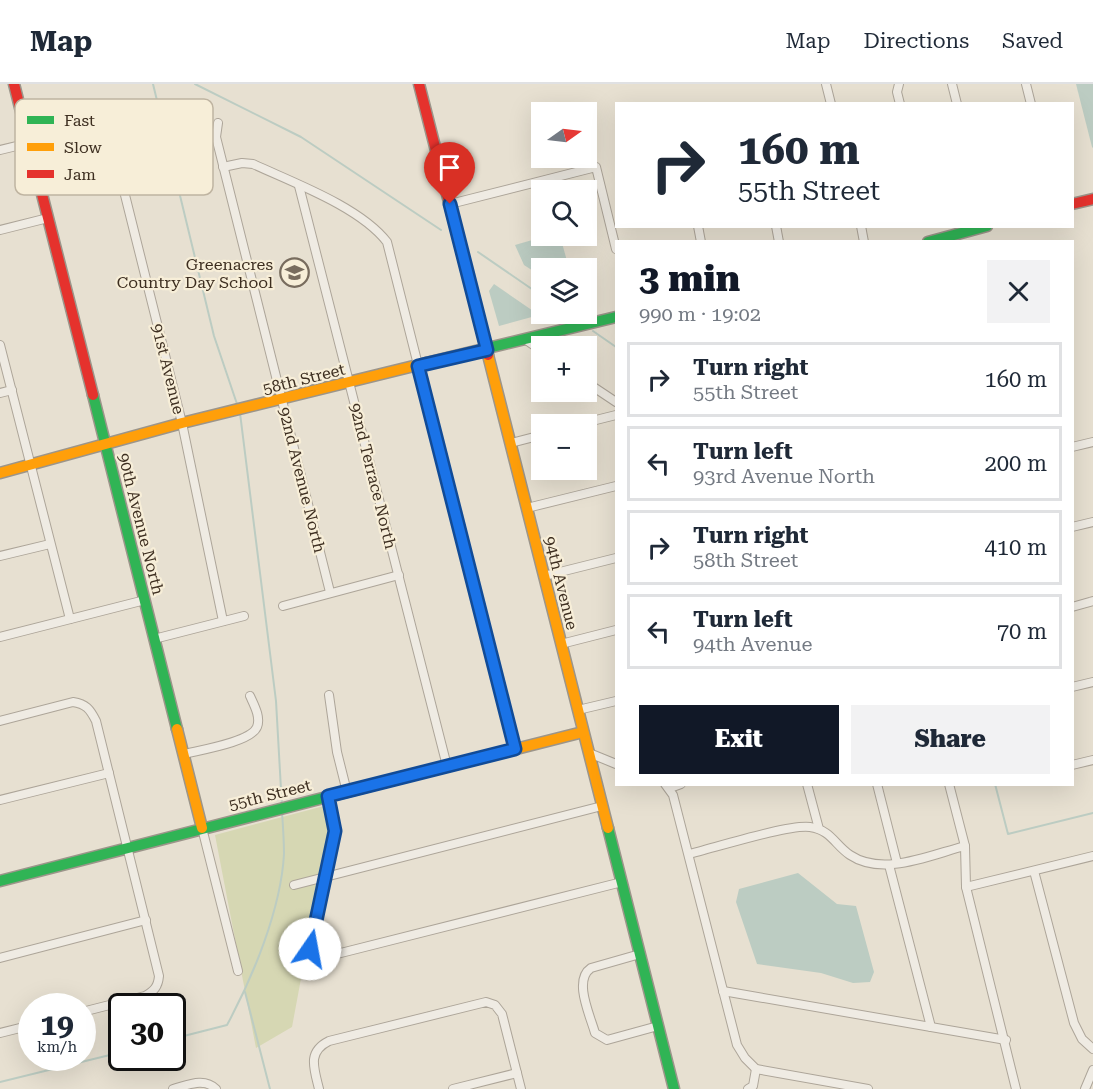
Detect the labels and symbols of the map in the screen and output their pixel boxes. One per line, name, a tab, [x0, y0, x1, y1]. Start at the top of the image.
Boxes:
legend	[15, 99, 213, 195]
north arrow	[531, 102, 597, 168]
text: Fast	[64, 111, 95, 130]
text: Slow	[64, 138, 102, 157]
pin	[424, 142, 475, 204]
text: Jam	[64, 165, 96, 184]
place label: Greenacres Country Day School	[117, 255, 273, 292]
school or university icon: Greenacres Country Day School	[278, 257, 310, 289]
street label: 91st Avenue	[148, 322, 189, 417]
street label: 58th Street	[261, 360, 347, 398]
street label: 92nd Terrace North	[346, 401, 400, 551]
street label: 92nd Avenue North	[275, 405, 329, 555]
street label: 90th Avenue North	[114, 451, 168, 597]
street label: 94th Avenue	[540, 534, 582, 632]
street label: 55th Street	[227, 776, 313, 814]
position arrow	[278, 917, 342, 981]
speed limit sign: 30	[108, 993, 186, 1071]

